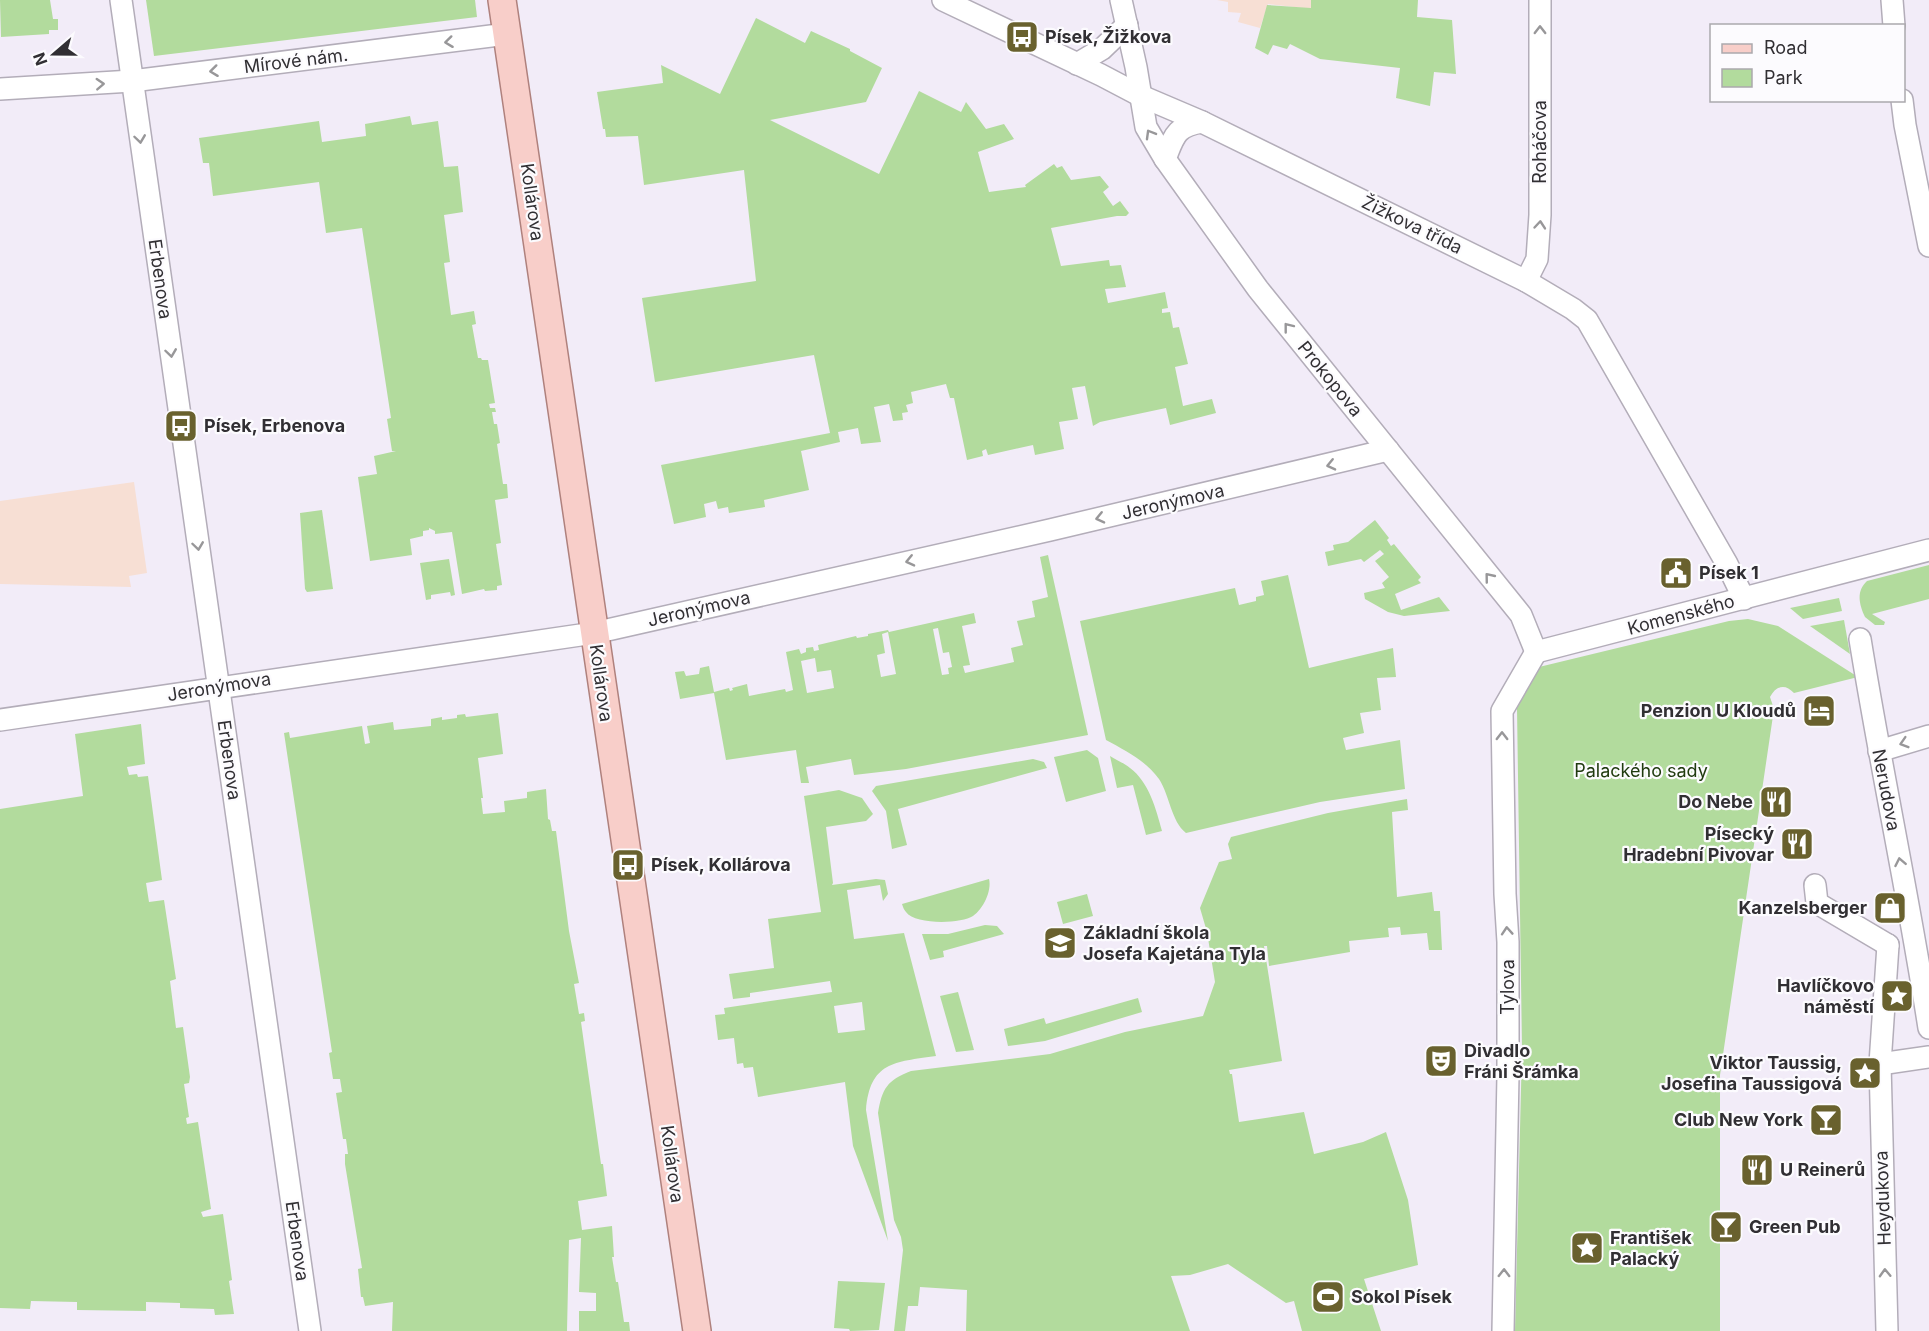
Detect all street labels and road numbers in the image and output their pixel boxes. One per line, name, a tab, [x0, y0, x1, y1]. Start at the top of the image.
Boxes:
street label: Mírové nám.	[243, 44, 349, 77]
street label: Roháčova	[1529, 100, 1550, 184]
street label: Kollárova	[517, 162, 548, 242]
street label: Žižkova třída	[1359, 190, 1466, 258]
street label: Erbenova	[144, 238, 177, 320]
street label: Prokopova	[1294, 337, 1367, 421]
street label: Jeronýmova	[1119, 479, 1226, 524]
street label: Jeronýmova	[645, 586, 752, 631]
street label: Komenského	[1625, 590, 1737, 639]
street label: Kollárova	[586, 643, 617, 723]
street label: Jeronýmova	[165, 668, 272, 705]
street label: Erbenova	[213, 719, 246, 801]
street label: Nerudova	[1868, 747, 1905, 833]
street label: Tylova	[1497, 959, 1518, 1015]
street label: Kollárova	[657, 1124, 688, 1204]
street label: Heydukova	[1870, 1150, 1895, 1246]
street label: Erbenova	[281, 1200, 314, 1282]

